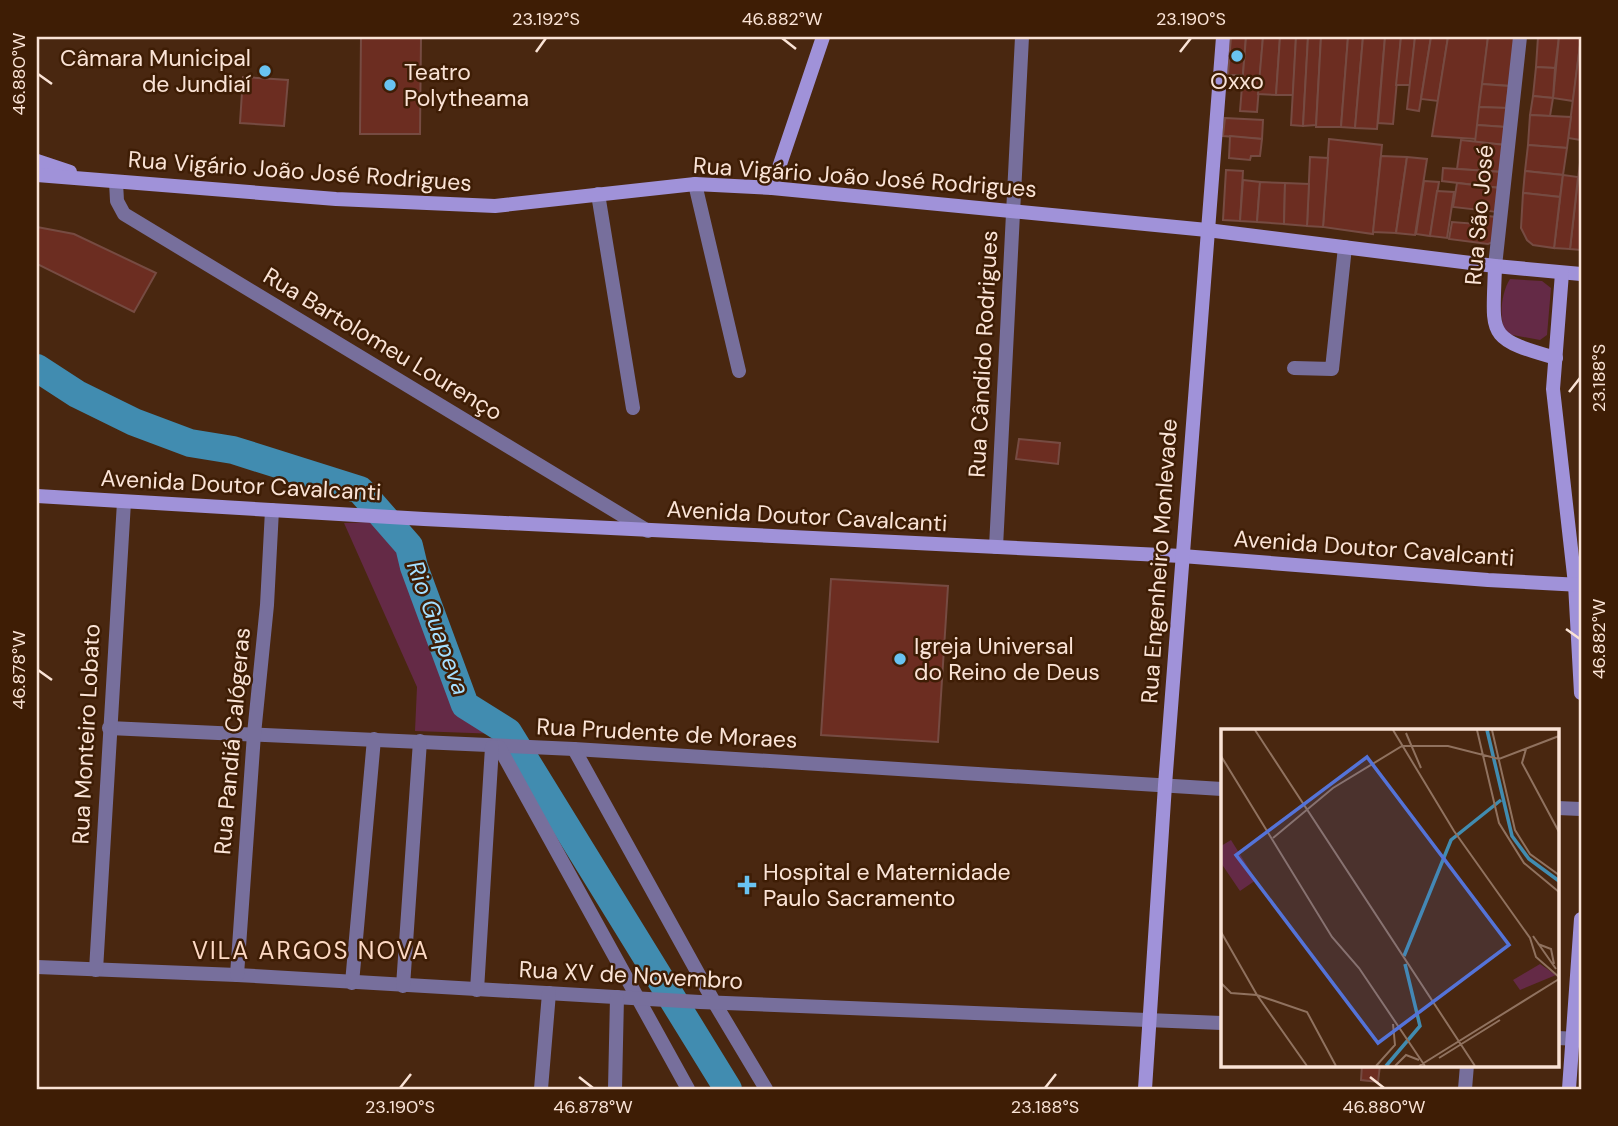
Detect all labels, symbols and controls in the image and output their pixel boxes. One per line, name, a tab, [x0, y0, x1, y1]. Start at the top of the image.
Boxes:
text: 23.192°S	[512, 7, 580, 31]
text: 46.882°W	[742, 7, 822, 31]
text: 23.190°S	[1156, 7, 1226, 31]
text: 46.880°W	[7, 33, 31, 115]
place label: Câmara Municipal de Jundiaí	[60, 43, 252, 99]
marker: Oxxo	[1229, 48, 1245, 64]
place label: Teatro Polytheama	[404, 57, 529, 113]
marker: Câmara Municipal de Jundiaí	[257, 63, 273, 79]
place label: Oxxo	[1210, 66, 1264, 96]
marker: Teatro Polytheama	[382, 77, 398, 93]
street label: Rua Vigário João José Rodrigues	[127, 144, 473, 198]
street label: Rua São José	[1458, 144, 1500, 286]
street label: Rua Vigário João José Rodrigues	[692, 150, 1038, 204]
street label: Rua Cândido Rodrigues	[962, 230, 1004, 478]
street label: Rua Bartolomeu Lourenço	[258, 261, 508, 427]
text: 23.188°S	[1587, 344, 1611, 412]
street label: Rua Engenheiro Monlevade	[1134, 418, 1184, 704]
street label: Avenida Doutor Cavalcanti	[100, 463, 382, 507]
street label: Avenida Doutor Cavalcanti	[666, 494, 948, 538]
street label: Avenida Doutor Cavalcanti	[1233, 523, 1515, 573]
water label: Rio Guapeva	[400, 556, 477, 699]
text: 46.882°W	[1587, 599, 1611, 679]
street label: Rua Monteiro Lobato	[65, 623, 107, 845]
street label: Rua Pandiá Calógeras	[207, 626, 257, 856]
text: 46.878°W	[7, 630, 31, 710]
place label: Igreja Universal do Reino de Deus	[914, 631, 1100, 687]
marker: Igreja Universal do Reino de Deus	[892, 651, 908, 667]
street label: Rua Prudente de Moraes	[536, 711, 798, 755]
inset map	[1221, 729, 1558, 1066]
place label: Hospital e Maternidade Paulo Sacramento	[763, 857, 1011, 913]
marker: Hospital e Maternidade Paulo Sacramento	[737, 875, 757, 895]
district label: VILA ARGOS NOVA	[192, 935, 430, 966]
street label: Rua XV de Novembro	[518, 954, 744, 996]
text: 23.190°S	[365, 1095, 435, 1119]
text: 46.878°W	[553, 1095, 633, 1119]
text: 23.188°S	[1011, 1095, 1079, 1119]
text: 46.880°W	[1343, 1095, 1425, 1119]

